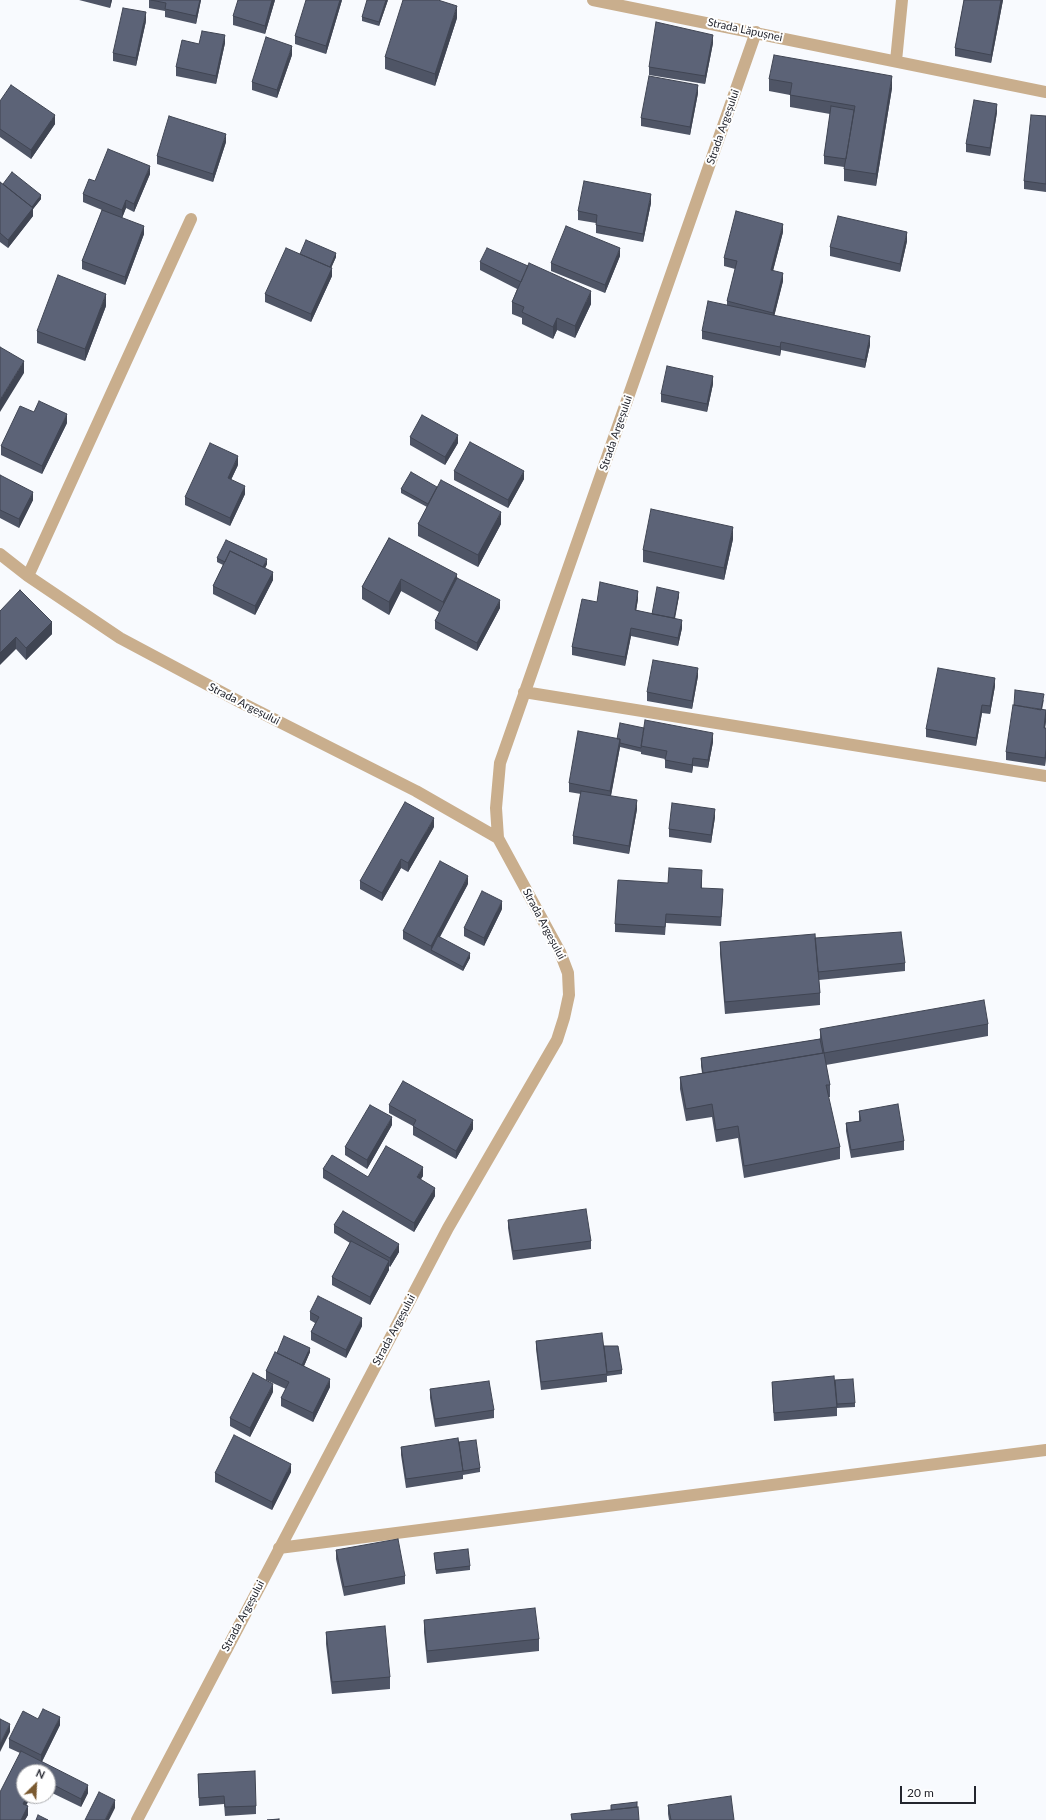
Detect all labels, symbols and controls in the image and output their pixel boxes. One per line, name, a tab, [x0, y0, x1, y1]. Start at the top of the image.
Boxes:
street label: Strada Lăpușnei	[706, 16, 784, 44]
street label: Strada Argeșului	[704, 88, 742, 166]
street label: Strada Argeșului	[597, 394, 635, 472]
street label: Strada Argeșului	[206, 680, 282, 728]
street label: Strada Argeșului	[520, 886, 568, 962]
street label: Strada Argeșului	[370, 1292, 418, 1368]
street label: Strada Argeșului	[219, 1578, 267, 1654]
north arrow	[16, 1764, 56, 1804]
text: N	[34, 1766, 47, 1781]
scale bar	[902, 1778, 978, 1804]
text: 20 m	[907, 1785, 934, 1800]

